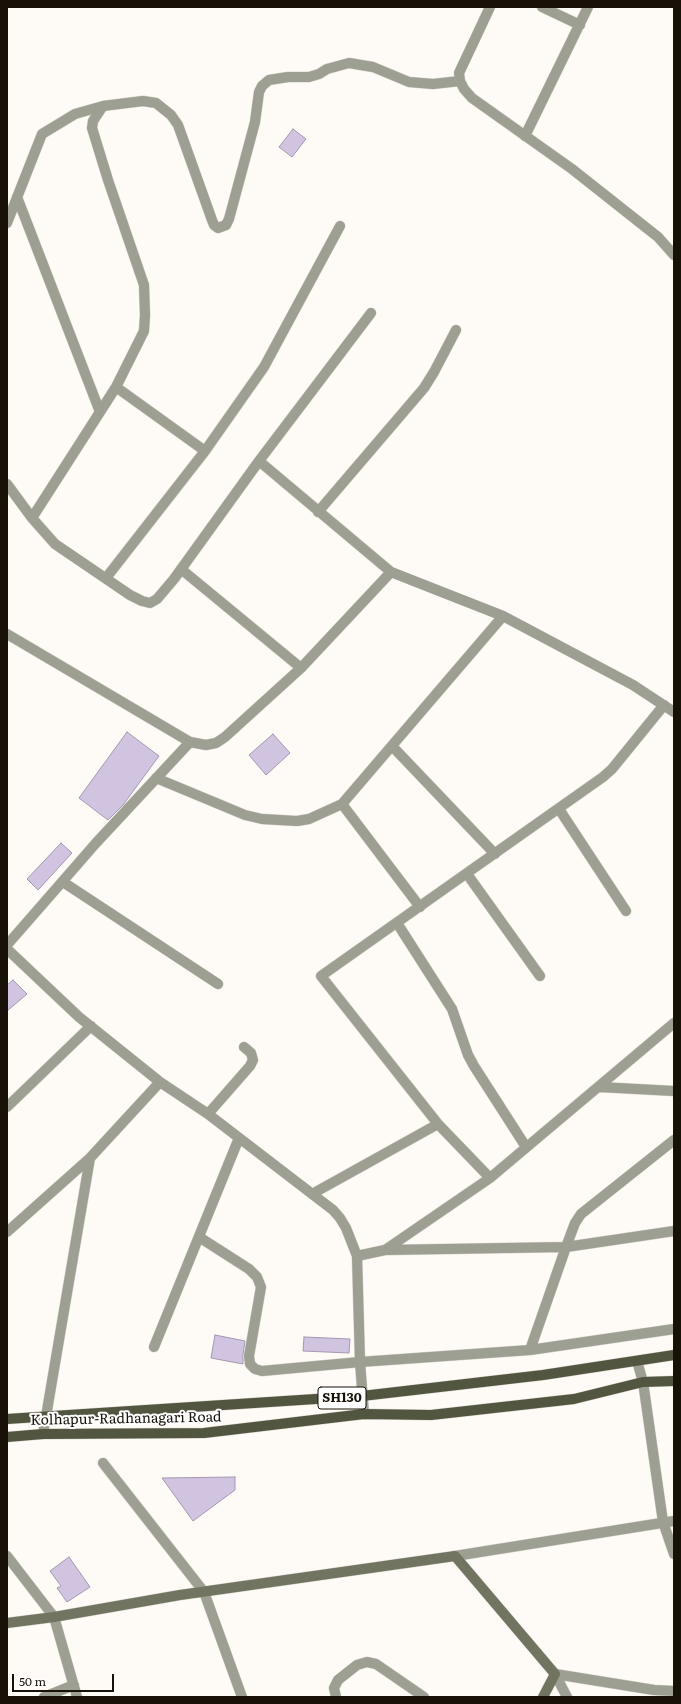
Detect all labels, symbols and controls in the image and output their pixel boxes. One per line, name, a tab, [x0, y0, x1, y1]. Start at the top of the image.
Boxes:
road number: SH130	[318, 1387, 366, 1409]
street label: Kolhapur-Radhanagari Road	[30, 1409, 222, 1429]
scale bar	[14, 1666, 116, 1692]
text: 50 m	[19, 1672, 46, 1690]

